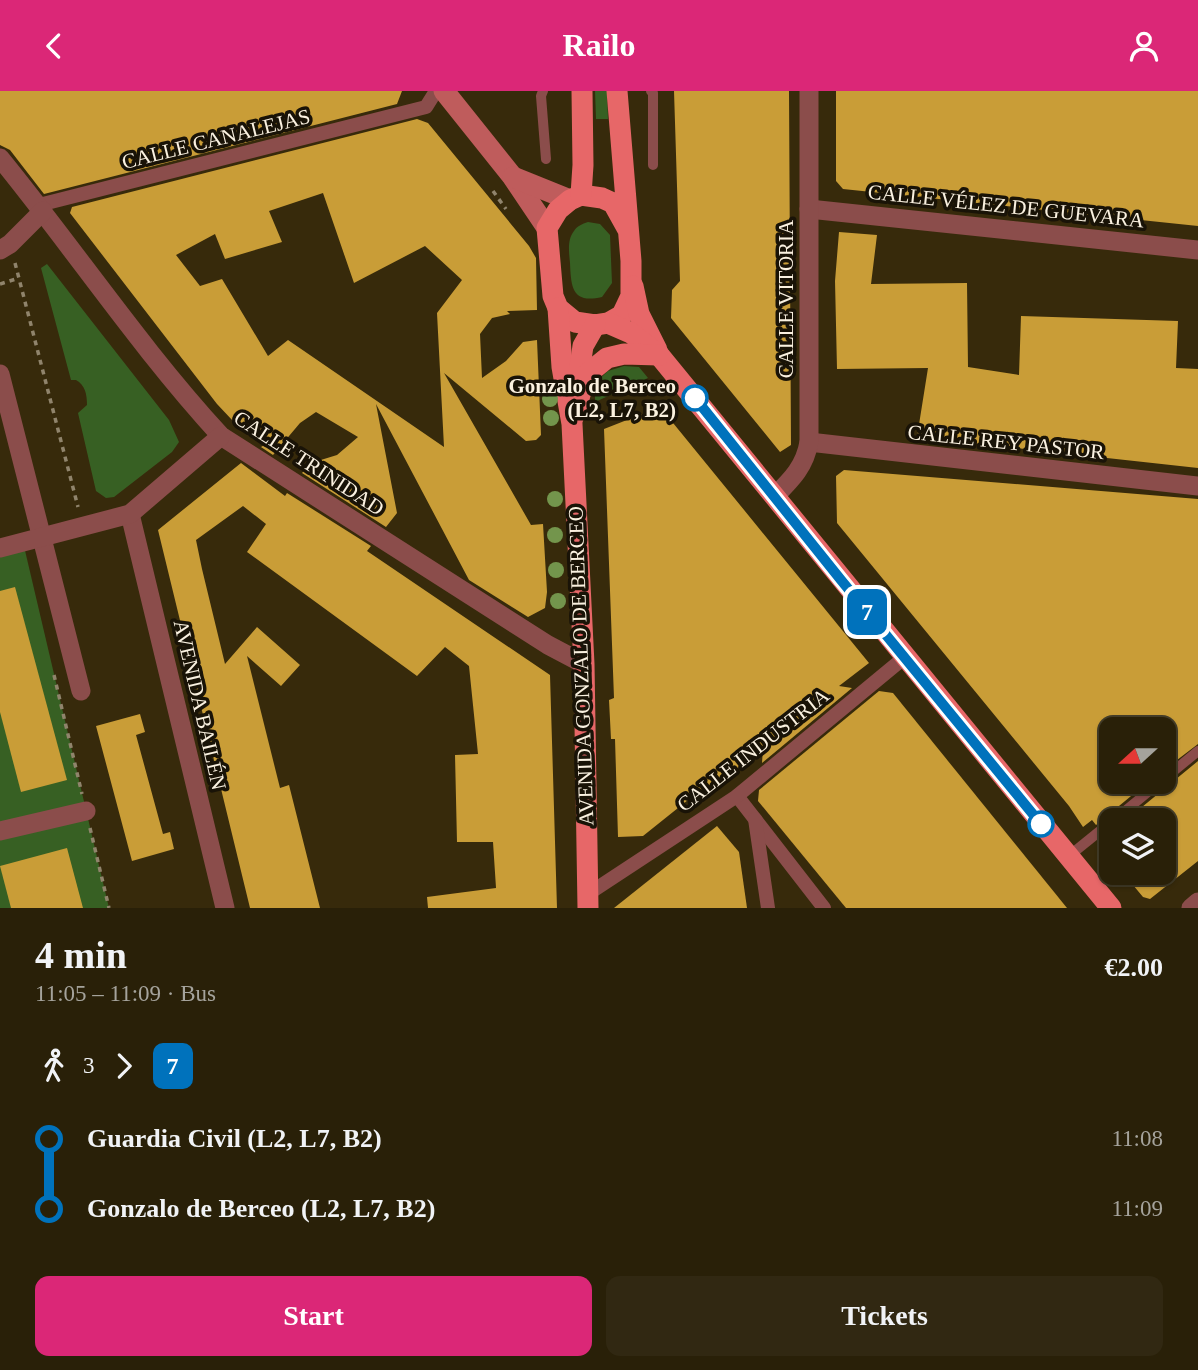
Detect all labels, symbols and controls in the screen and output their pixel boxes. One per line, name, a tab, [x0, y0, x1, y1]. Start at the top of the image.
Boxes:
icon: back	[35, 27, 73, 65]
text: Railo	[563, 27, 635, 63]
icon: person	[1125, 27, 1163, 65]
street label: CALLE CANALEJAS	[119, 104, 313, 174]
street label: CALLE VÉLEZ DE GUEVARA	[867, 180, 1146, 233]
street label: CALLE VITORIA	[774, 219, 798, 378]
place label: Gonzalo de Berceo (L2, L7, B2)	[508, 374, 676, 422]
marker: Gonzalo de Berceo (L2, L7, B2)	[682, 385, 708, 411]
street label: CALLE TRINIDAD	[229, 406, 389, 520]
street label: CALLE REY PASTOR	[906, 420, 1106, 464]
street label: AVENIDA GONZALO DE BERCEO	[563, 506, 599, 826]
line badge: 7	[844, 589, 890, 635]
text: 7	[861, 599, 873, 625]
street label: AVENIDA BAILÉN	[169, 618, 231, 792]
street label: CALLE INDUSTRIA	[672, 683, 834, 817]
north arrow	[1099, 717, 1176, 795]
map controls	[1099, 717, 1176, 885]
button: layers	[1099, 808, 1176, 885]
unlabelled marker	[1028, 811, 1054, 837]
text: 4 min	[35, 934, 127, 976]
text: €2.00	[1105, 953, 1163, 982]
text: 11:05 – 11:09 · Bus	[35, 981, 216, 1006]
icon: walk	[35, 1047, 73, 1085]
icon: forward	[105, 1047, 143, 1085]
text: 3	[83, 1053, 95, 1078]
text: 7	[167, 1053, 179, 1079]
text: Guardia Civil (L2, L7, B2)	[87, 1124, 382, 1153]
text: 11:08	[1111, 1126, 1163, 1151]
text: Gonzalo de Berceo (L2, L7, B2)	[87, 1194, 435, 1223]
text: 11:09	[1111, 1196, 1163, 1221]
button: Start	[35, 1276, 592, 1356]
button: Tickets	[606, 1276, 1163, 1356]

